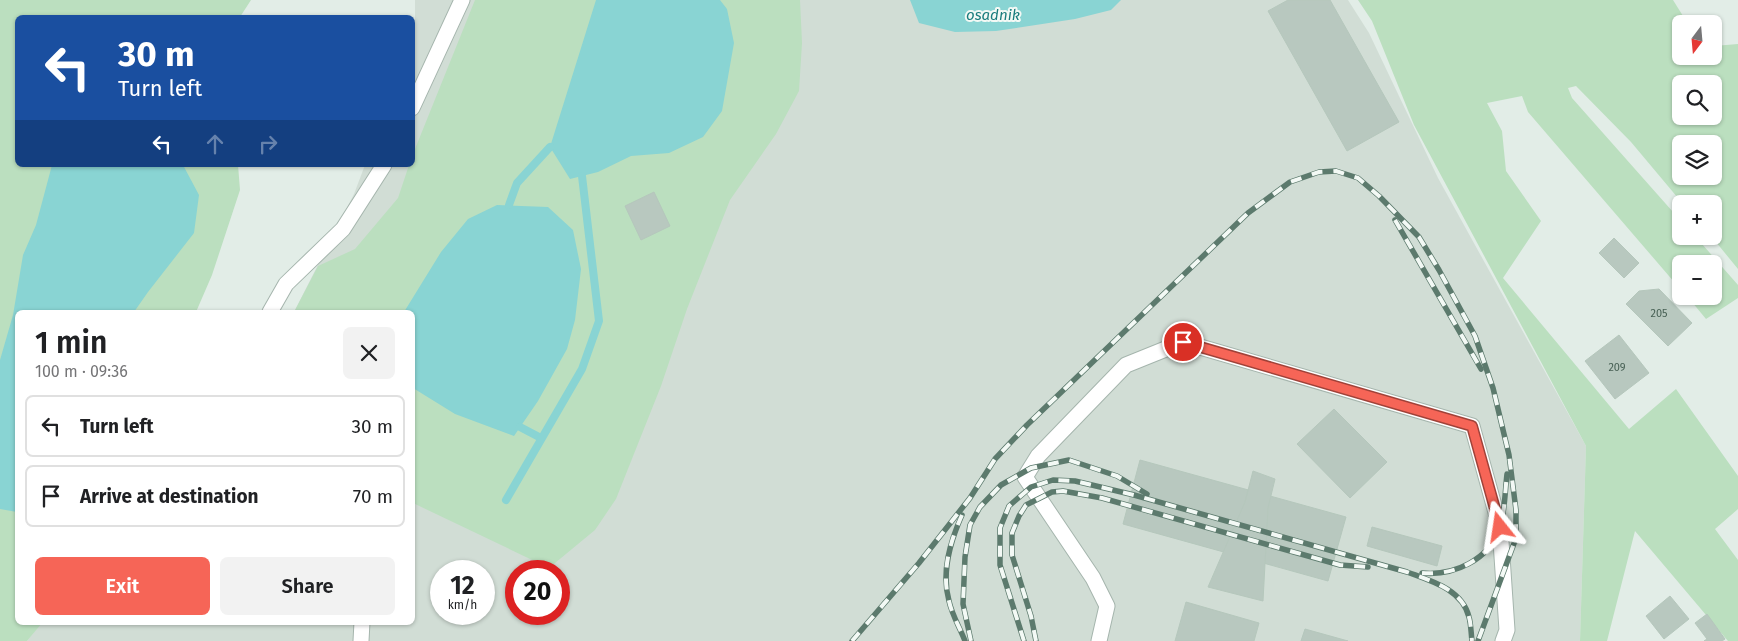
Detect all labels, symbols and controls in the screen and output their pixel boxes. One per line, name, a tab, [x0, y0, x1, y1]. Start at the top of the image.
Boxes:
water label: osadnik	[966, 6, 1020, 24]
north arrow	[1672, 15, 1722, 65]
map controls	[1672, 15, 1722, 305]
text: 30 m	[118, 33, 195, 75]
icon: left	[35, 35, 100, 100]
text: Turn left	[118, 75, 202, 102]
button: search	[1672, 75, 1722, 125]
icon: left	[148, 130, 176, 158]
icon: ahead	[201, 130, 229, 158]
icon: right	[254, 130, 282, 158]
button: layers	[1672, 135, 1722, 185]
button: +	[1672, 195, 1722, 245]
button: −	[1672, 255, 1722, 305]
house number: 205	[1650, 307, 1668, 320]
pin	[1162, 321, 1204, 363]
text: 1 min	[35, 325, 107, 361]
button: close	[343, 327, 395, 379]
icon: arrive	[1169, 328, 1197, 356]
house number: 209	[1608, 361, 1626, 374]
text: 100 m · 09:36	[35, 362, 128, 381]
icon: left	[37, 412, 65, 440]
text: Turn left	[80, 415, 154, 438]
text: 30 m	[352, 415, 393, 438]
icon: arrive	[37, 482, 65, 510]
text: Arrive at destination	[80, 485, 259, 508]
text: 70 m	[353, 485, 393, 508]
position arrow	[1473, 500, 1525, 552]
button: Exit	[35, 557, 210, 615]
button: Share	[220, 557, 395, 615]
speed limit sign: 20	[505, 560, 570, 625]
text: 12	[450, 571, 475, 601]
text: km/h	[448, 598, 477, 612]

